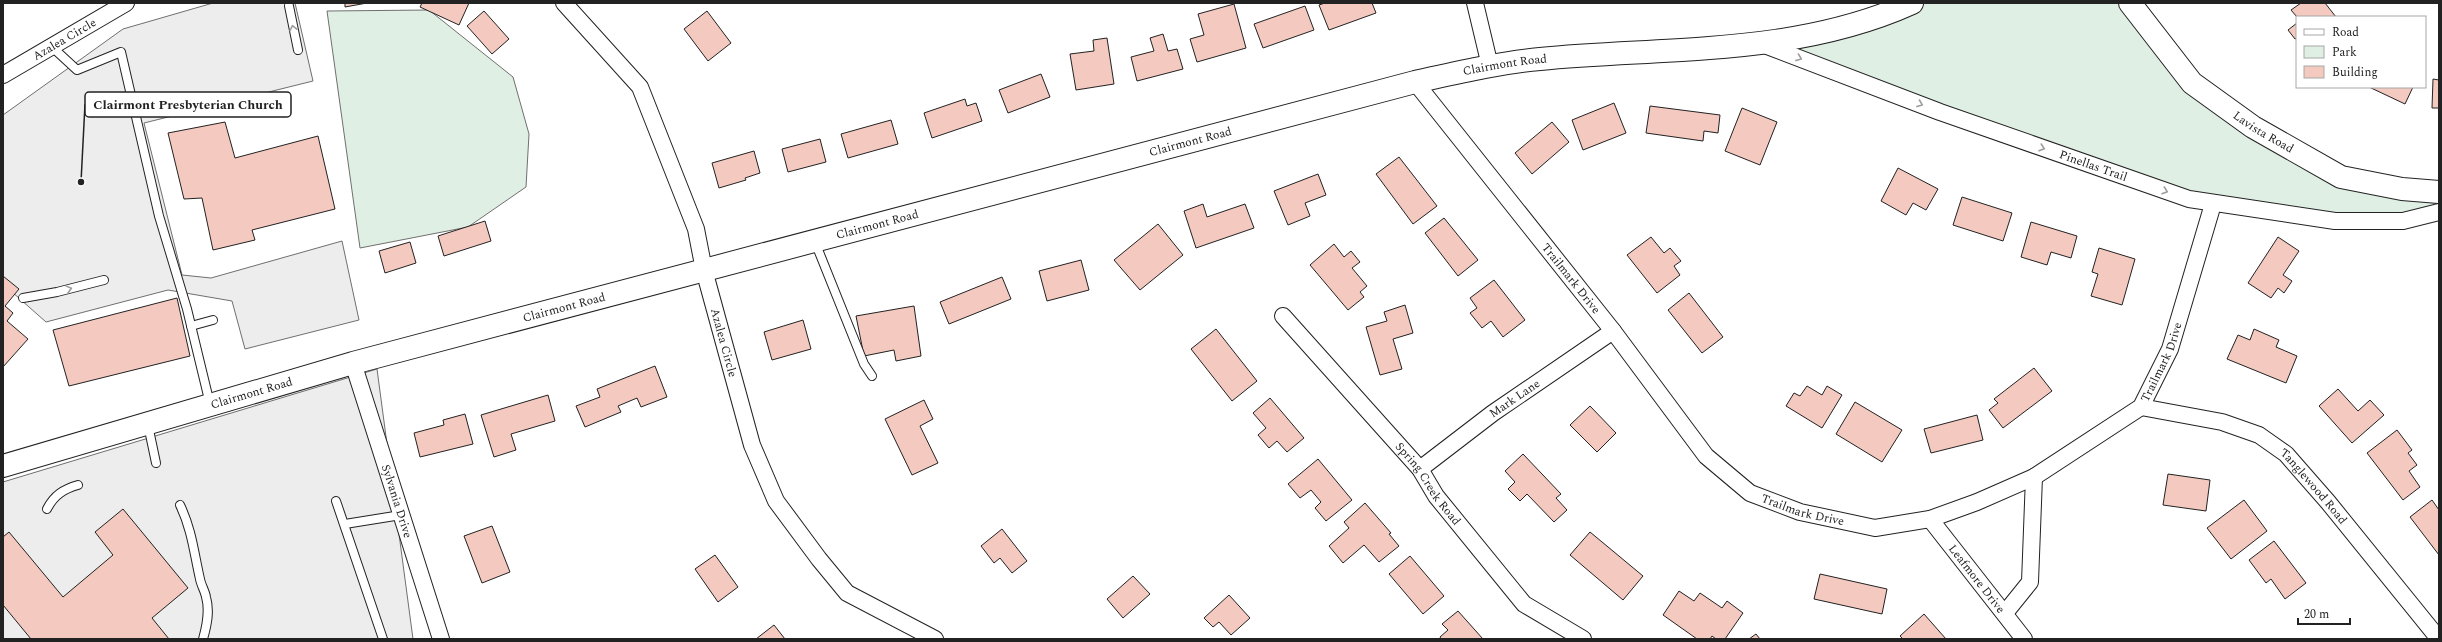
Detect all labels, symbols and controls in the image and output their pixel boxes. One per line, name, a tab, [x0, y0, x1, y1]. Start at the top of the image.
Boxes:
street label: Azalea Circle	[29, 13, 100, 66]
legend	[2296, 16, 2426, 88]
text: Road	[2332, 23, 2359, 42]
one-way arrow	[290, 25, 298, 31]
text: Park	[2332, 43, 2357, 62]
street label: Clairmont Road	[1461, 49, 1548, 81]
one-way arrow	[1795, 53, 1802, 61]
text: Building	[2332, 63, 2378, 82]
callout: Clairmont Presbyterian Church	[85, 92, 291, 117]
text: Clairmont Presbyterian Church	[93, 95, 283, 115]
one-way arrow	[1916, 100, 1923, 108]
street label: Lavista Road	[2229, 106, 2297, 158]
street label: Clairmont Road	[1147, 122, 1234, 162]
one-way arrow	[2039, 143, 2046, 152]
street label: Pinellas Trail	[2056, 145, 2130, 187]
one-way arrow	[2162, 186, 2169, 194]
street label: Clairmont Road	[834, 205, 921, 245]
street label: Trailmark Drive	[1537, 239, 1605, 318]
one-way arrow	[65, 285, 72, 294]
street label: Clairmont Road	[521, 288, 608, 328]
street label: Azalea Circle	[705, 306, 742, 380]
street label: Trailmark Drive	[2136, 320, 2188, 406]
street label: Clairmont Road	[208, 372, 295, 414]
street label: Mark Lane	[1485, 374, 1544, 423]
street label: Spring Creek Road	[1390, 438, 1465, 530]
street label: Tanglewood Road	[2276, 444, 2352, 529]
street label: Sylvania Drive	[376, 462, 417, 541]
street label: Trailmark Drive	[1758, 489, 1846, 531]
street label: Leafmore Drive	[1943, 541, 2010, 618]
scale bar	[2298, 600, 2350, 626]
text: 20 m	[2304, 605, 2329, 624]

